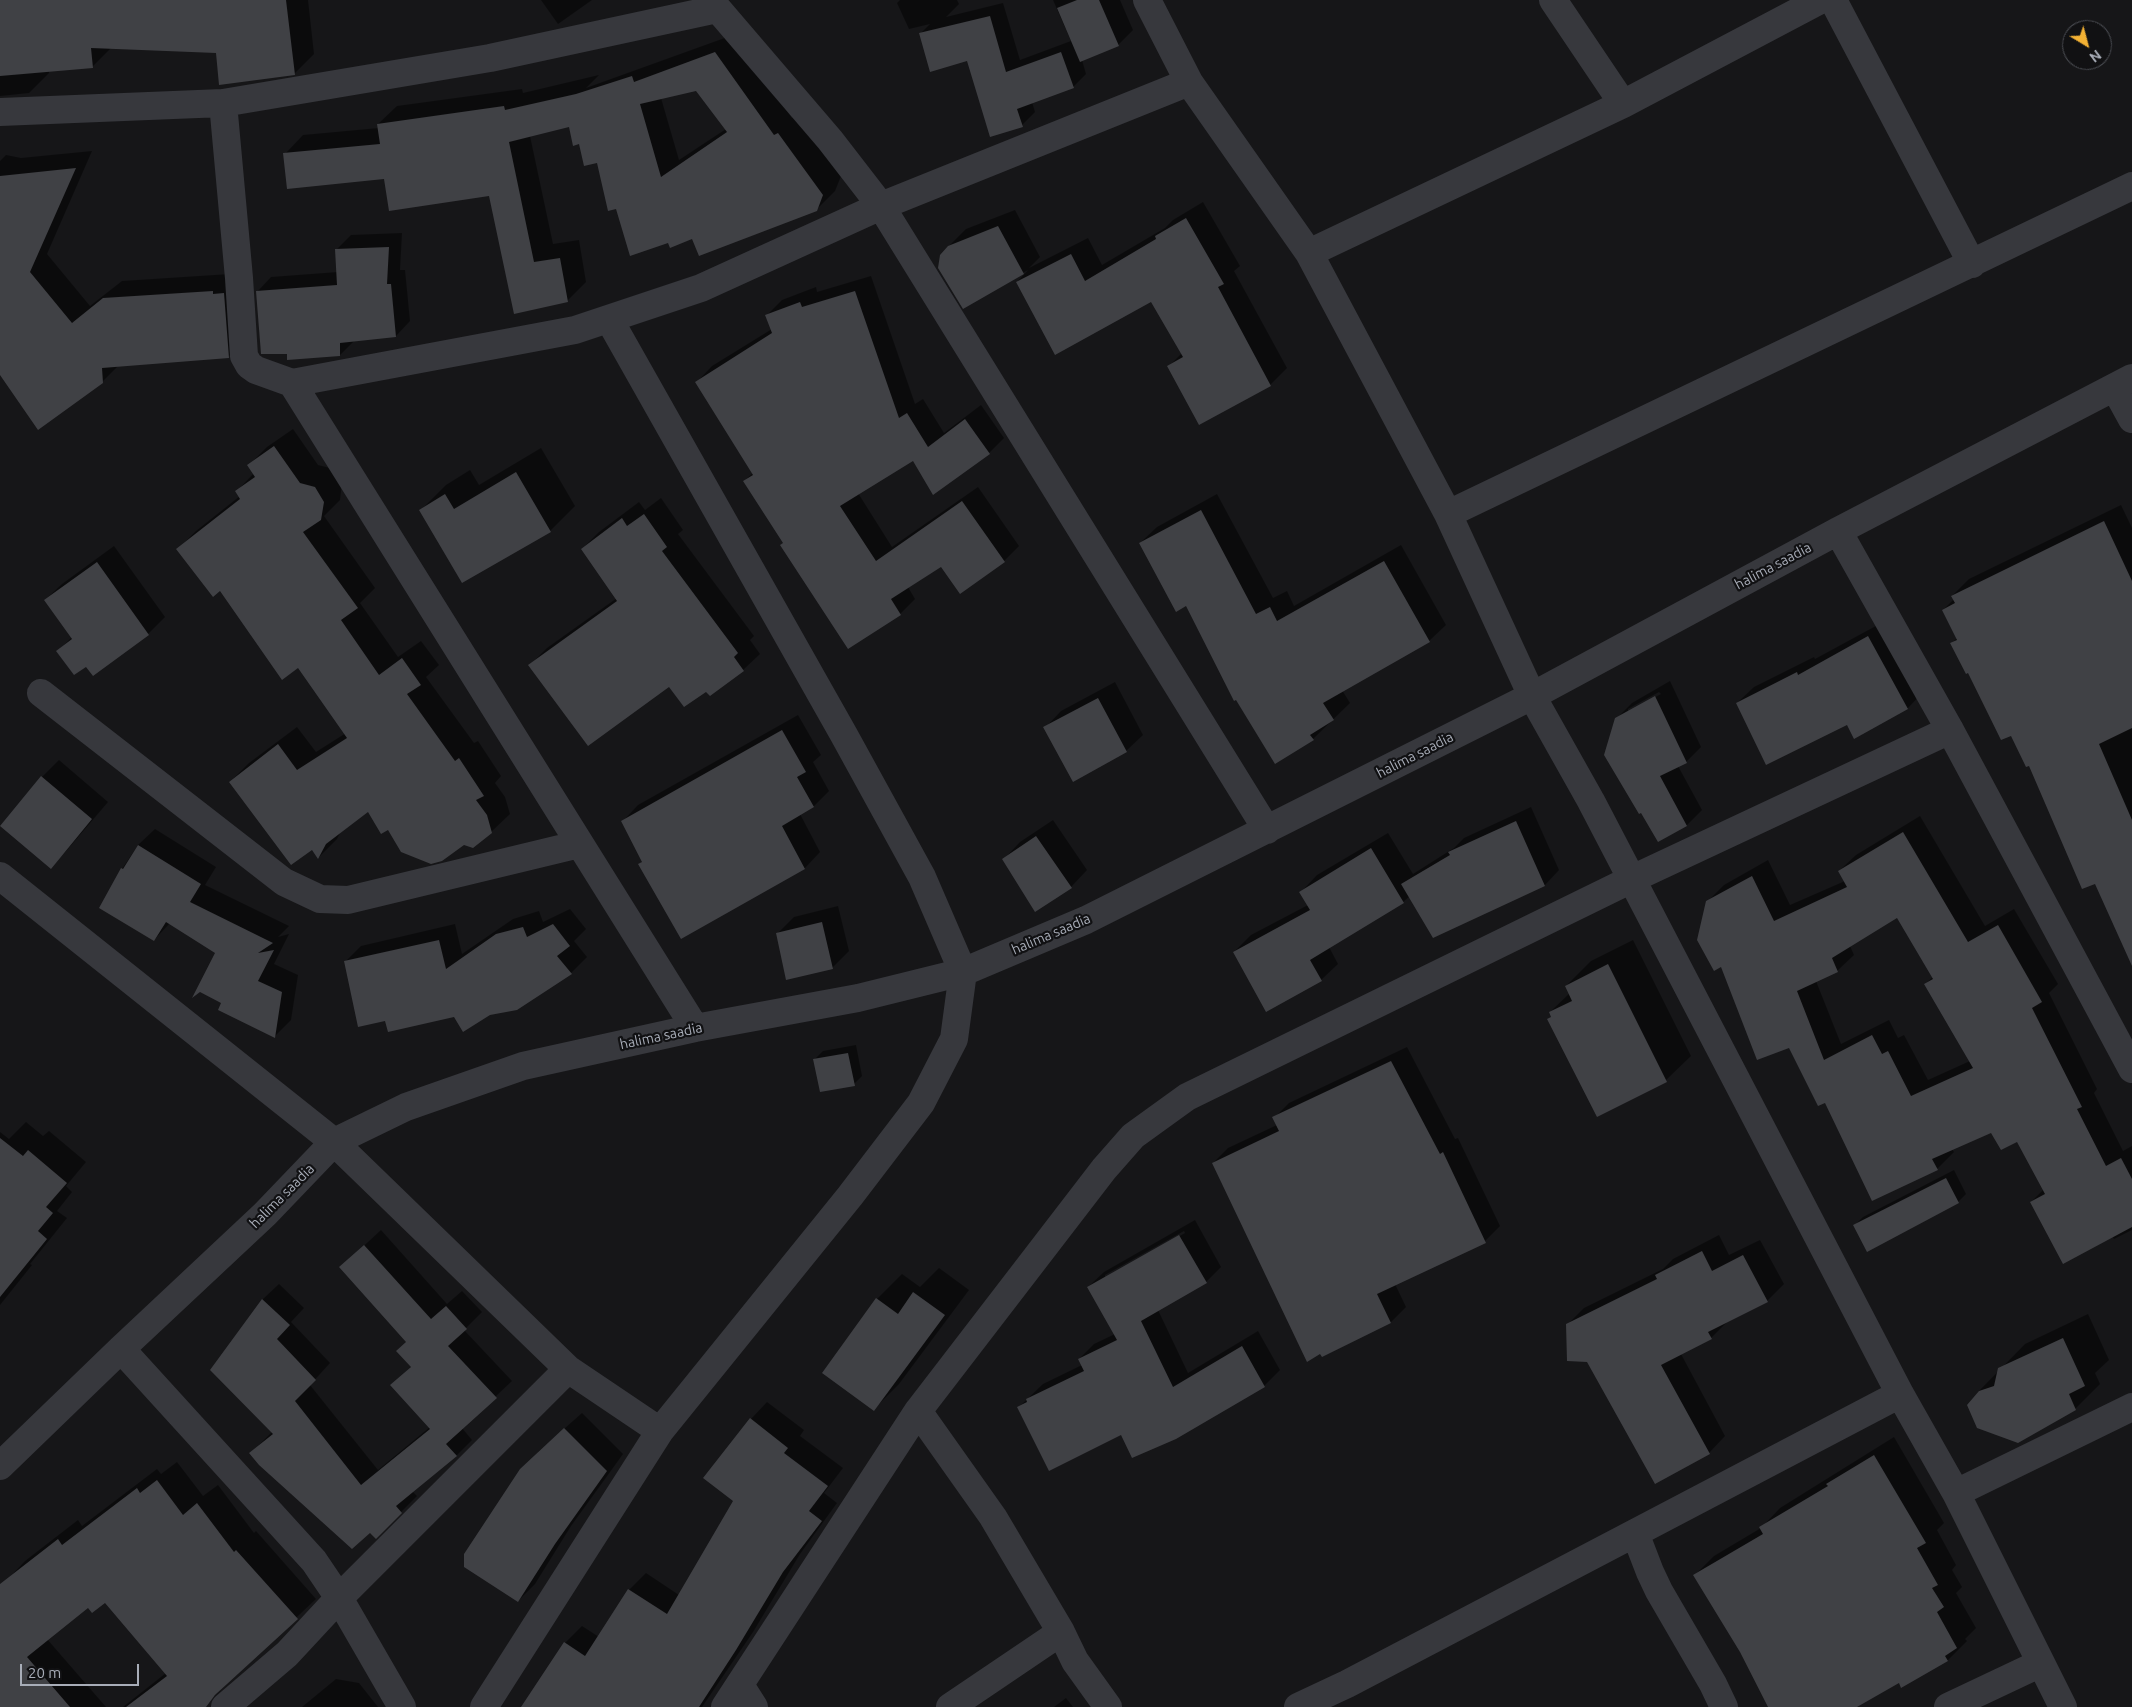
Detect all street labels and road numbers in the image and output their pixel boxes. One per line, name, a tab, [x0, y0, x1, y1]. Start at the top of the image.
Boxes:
street label: halima saadia	[1732, 539, 1814, 593]
street label: halima saadia	[1374, 728, 1456, 782]
street label: halima saadia	[1009, 910, 1093, 958]
street label: halima saadia	[618, 1019, 704, 1053]
street label: halima saadia	[246, 1160, 318, 1232]

